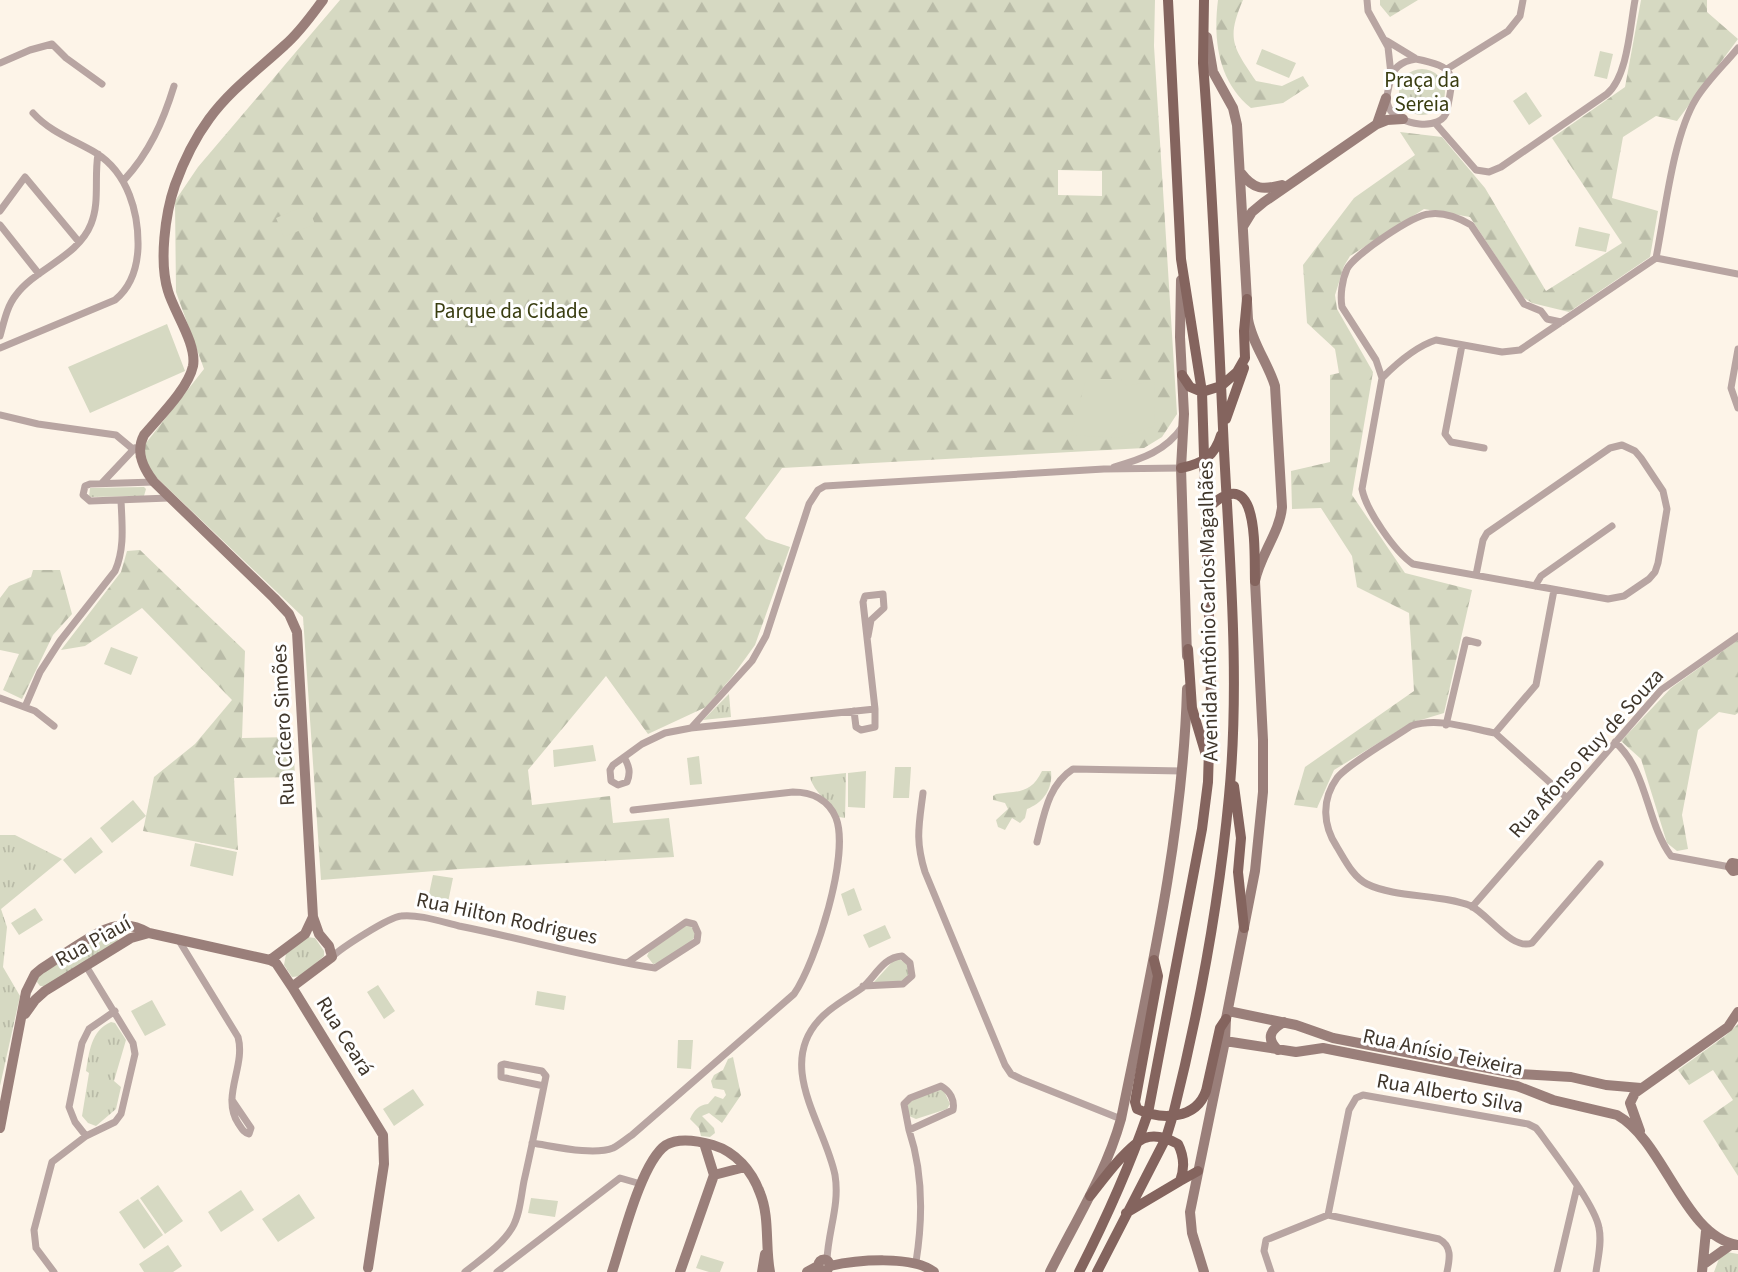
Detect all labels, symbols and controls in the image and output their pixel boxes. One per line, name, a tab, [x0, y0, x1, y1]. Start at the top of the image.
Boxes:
park label: Praça da Sereia	[1384, 65, 1460, 119]
park label: Parque da Cidade	[434, 296, 588, 326]
street label: Avenida Antônio Carlos Magalhães	[1190, 460, 1226, 762]
street label: Rua Cícero Simões	[264, 643, 302, 807]
street label: Rua Afonso Ruy de Souza	[1502, 662, 1670, 844]
street label: Rua Hilton Rodrigues	[414, 884, 601, 952]
street label: Rua Piauí	[50, 908, 137, 974]
street label: Rua Ceará	[309, 991, 381, 1081]
street label: Rua Anísio Teixeira	[1360, 1020, 1526, 1084]
street label: Rua Alberto Silva	[1374, 1065, 1526, 1121]

